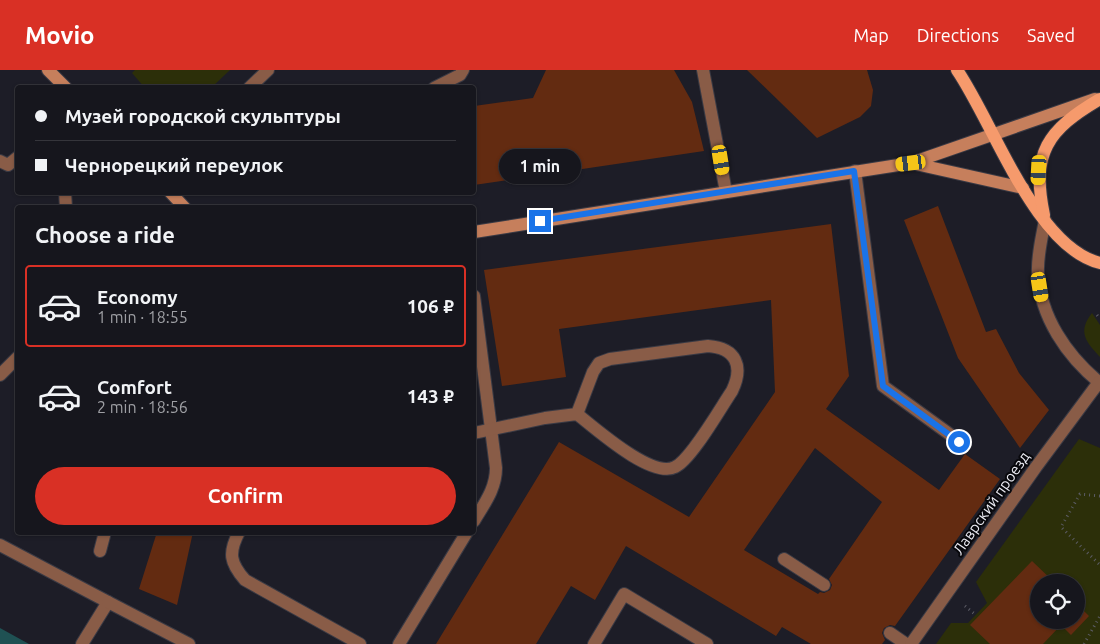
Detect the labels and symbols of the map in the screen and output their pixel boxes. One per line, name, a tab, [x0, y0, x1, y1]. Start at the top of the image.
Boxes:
car	[711, 144, 730, 176]
callout: 1 min	[499, 148, 581, 184]
car	[895, 154, 926, 172]
car	[1030, 155, 1047, 185]
route end	[529, 210, 551, 232]
car	[1030, 271, 1049, 303]
route start	[948, 431, 970, 453]
street label: Лаврский проезд	[949, 448, 1033, 558]

